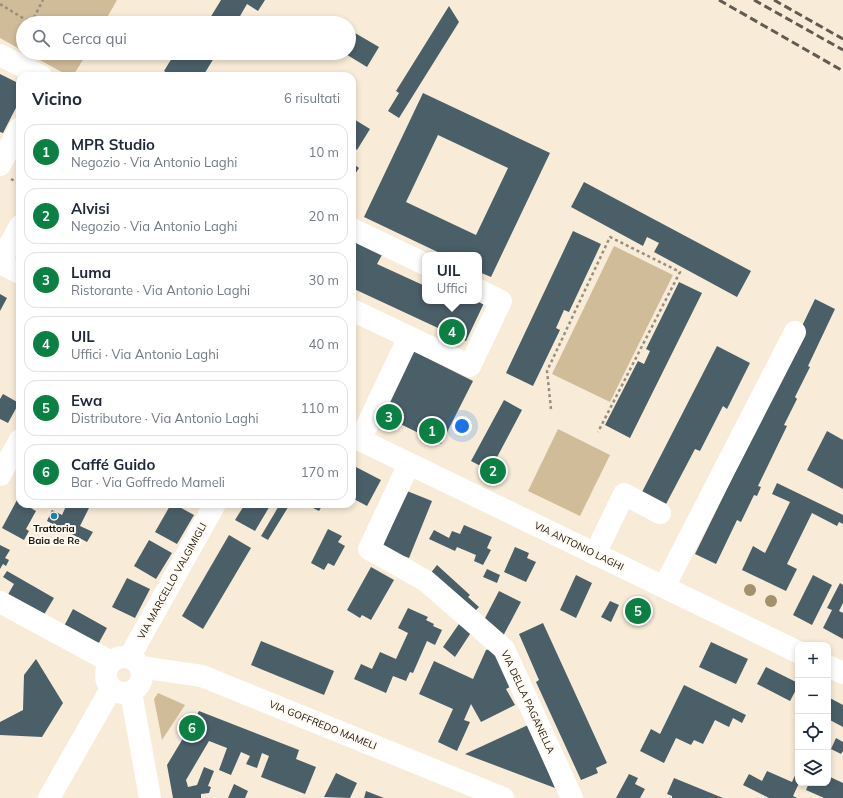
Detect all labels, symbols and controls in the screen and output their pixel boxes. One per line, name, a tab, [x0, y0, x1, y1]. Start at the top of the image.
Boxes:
search box	[16, 16, 356, 60]
icon: search	[30, 27, 52, 49]
text: Cerca qui	[62, 29, 127, 48]
text: Vicino	[32, 88, 82, 109]
text: 6 risultati	[284, 90, 340, 106]
text: MPR Studio	[71, 135, 155, 154]
text: 1	[42, 144, 50, 160]
text: 10 m	[309, 144, 339, 160]
text: Negozio · Via Antonio Laghi	[71, 154, 237, 170]
text: Alvisi	[71, 199, 110, 218]
text: 2	[42, 208, 50, 224]
text: 20 m	[309, 208, 339, 224]
text: Negozio · Via Antonio Laghi	[71, 218, 237, 234]
popup	[422, 252, 482, 304]
text: UIL	[437, 261, 460, 280]
text: Luma	[71, 263, 111, 282]
text: 3	[42, 272, 50, 288]
text: 30 m	[309, 272, 339, 288]
text: Uffici	[437, 280, 467, 296]
text: Ristorante · Via Antonio Laghi	[71, 282, 250, 298]
pin: 4	[439, 317, 465, 347]
text: UIL	[71, 327, 95, 346]
text: 4	[42, 336, 50, 352]
text: 40 m	[309, 336, 339, 352]
text: Uffici · Via Antonio Laghi	[71, 346, 219, 362]
text: Ewa	[71, 391, 102, 410]
text: 5	[42, 400, 50, 416]
text: 110 m	[301, 400, 339, 416]
pin: 3	[376, 402, 402, 432]
text: Distributore · Via Antonio Laghi	[71, 410, 259, 426]
pin: 1	[419, 416, 445, 446]
your location	[452, 416, 472, 436]
text: Caffé Guido	[71, 455, 155, 474]
pin: 2	[480, 456, 506, 486]
text: 6	[42, 464, 50, 480]
text: 170 m	[301, 464, 339, 480]
text: Bar · Via Goffredo Mameli	[71, 474, 225, 490]
marker: Trattoria Baia de Re	[49, 511, 59, 521]
street label: VIA ANTONIO LAGHI	[532, 519, 626, 573]
street label: VIA MARCELLO VALGIMIGLI	[135, 520, 209, 642]
place label: Trattoria Baia de Re	[28, 522, 80, 547]
pin: 5	[625, 596, 651, 626]
map controls	[795, 642, 831, 786]
button: +	[795, 642, 831, 678]
street label: VIA DELLA PAGANELLA	[498, 648, 558, 756]
button: −	[795, 678, 831, 714]
street label: VIA GOFFREDO MAMELI	[267, 697, 379, 753]
pin: 6	[179, 713, 205, 743]
button: locate	[795, 714, 831, 750]
button: layers	[795, 750, 831, 786]

